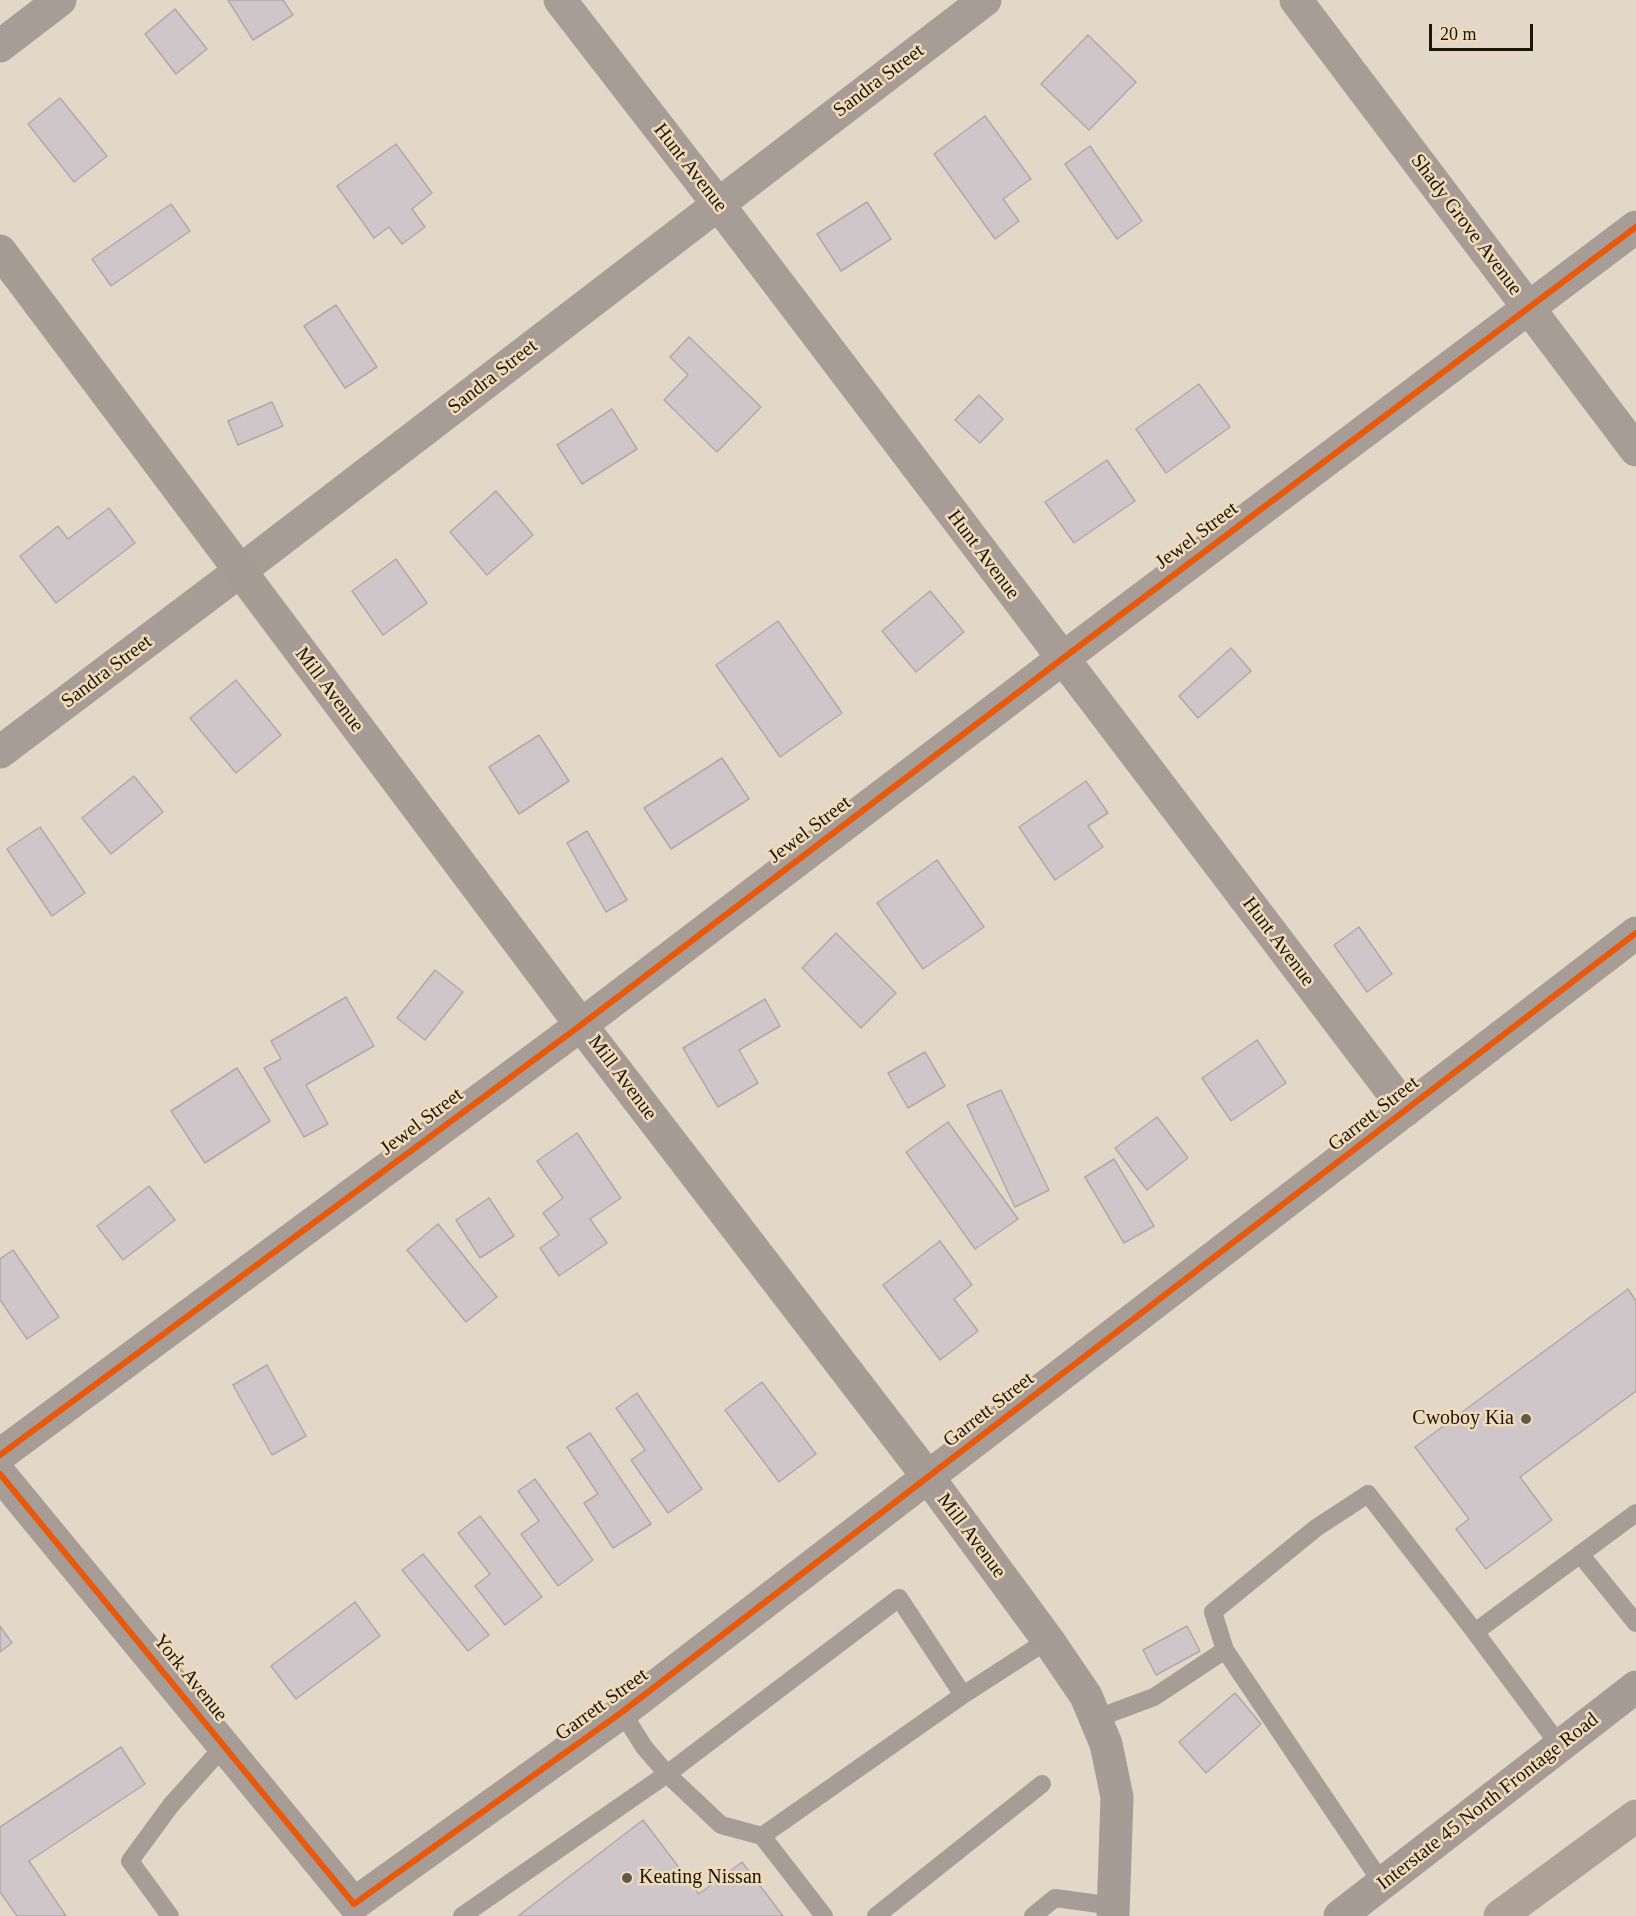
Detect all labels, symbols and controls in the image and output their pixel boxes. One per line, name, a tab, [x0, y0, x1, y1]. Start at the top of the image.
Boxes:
scale bar	[1432, 12, 1536, 50]
text: 20 m	[1440, 24, 1477, 44]
street label: Sandra Street	[829, 39, 929, 123]
street label: Hunt Avenue	[648, 119, 732, 217]
street label: Shady Grove Avenue	[1405, 150, 1527, 300]
street label: Sandra Street	[443, 335, 543, 419]
street label: Jewel Street	[1151, 497, 1243, 575]
street label: Hunt Avenue	[942, 506, 1024, 604]
street label: Sandra Street	[57, 630, 157, 714]
street label: Mill Avenue	[289, 643, 369, 737]
street label: Jewel Street	[764, 791, 856, 869]
street label: Hunt Avenue	[1237, 893, 1319, 991]
street label: Mill Avenue	[582, 1031, 662, 1125]
street label: Garrett Street	[1324, 1071, 1424, 1157]
street label: Jewel Street	[376, 1083, 468, 1161]
street label: Garrett Street	[939, 1367, 1039, 1453]
place label: Cwoboy Kia	[1412, 1407, 1514, 1431]
marker: Cwoboy Kia	[1519, 1412, 1533, 1426]
street label: Mill Avenue	[931, 1489, 1011, 1583]
street label: York Avenue	[148, 1630, 232, 1726]
street label: Garrett Street	[551, 1663, 653, 1747]
street label: Interstate 45 North Frontage Road	[1373, 1708, 1603, 1896]
place label: Keating Nissan	[639, 1866, 762, 1890]
marker: Keating Nissan	[620, 1871, 634, 1885]

